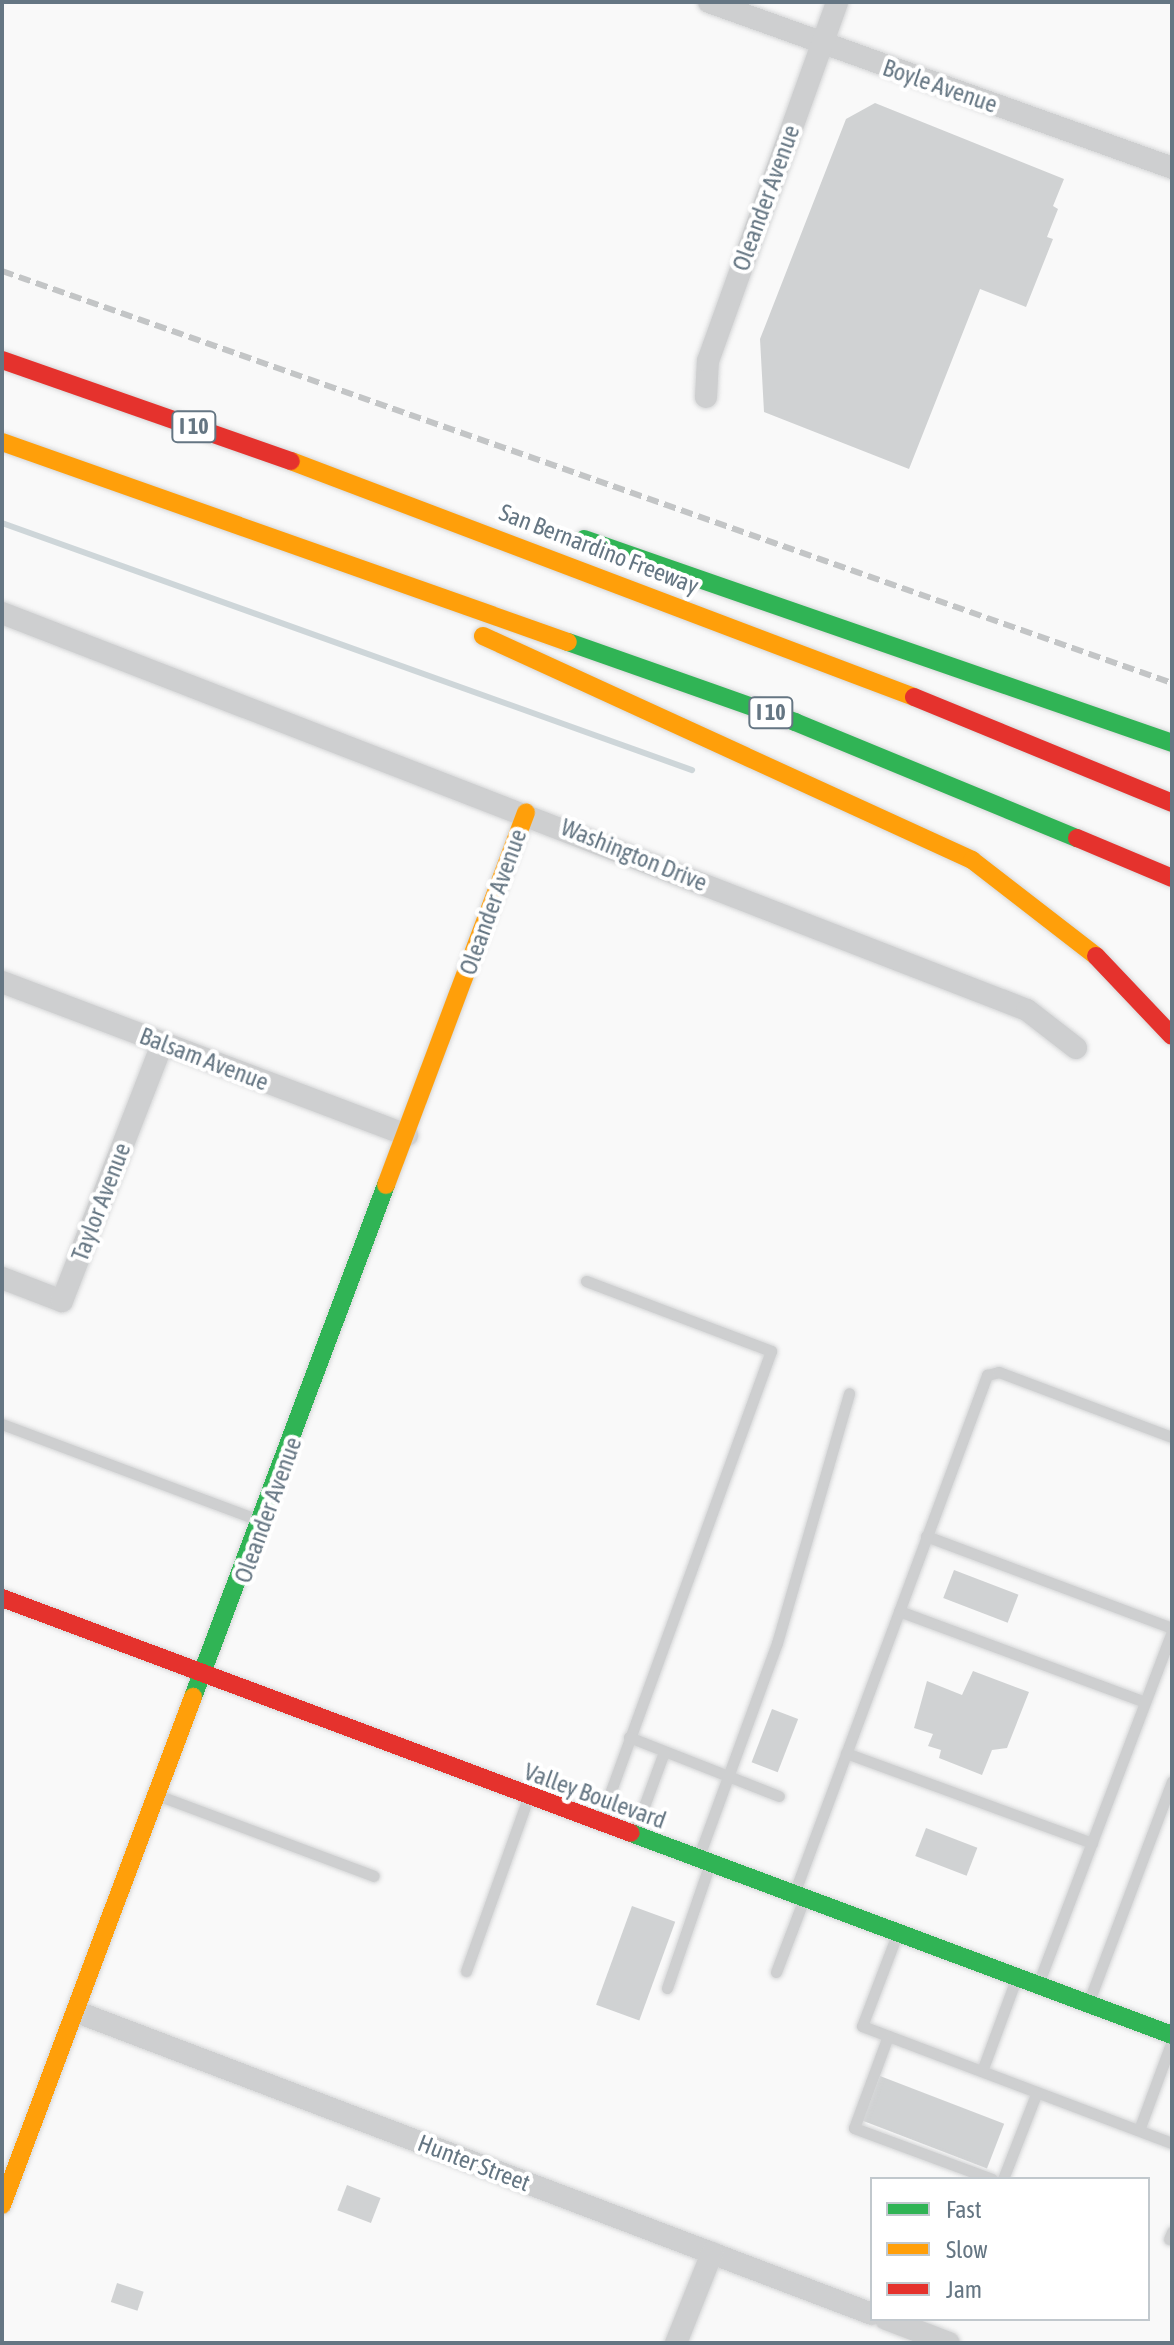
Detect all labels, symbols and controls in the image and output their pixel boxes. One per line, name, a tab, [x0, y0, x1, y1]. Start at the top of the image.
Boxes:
street label: Boyle Avenue	[879, 53, 1001, 119]
street label: Oleander Avenue	[726, 121, 806, 275]
road number: I 10	[170, 409, 218, 445]
street label: San Bernardino Freeway	[495, 498, 703, 600]
road number: I 10	[747, 695, 795, 731]
street label: Washington Drive	[557, 813, 711, 897]
street label: Oleander Avenue	[453, 825, 533, 979]
street label: Balsam Avenue	[136, 1021, 272, 1097]
street label: Taylor Avenue	[65, 1139, 137, 1265]
street label: Oleander Avenue	[228, 1433, 308, 1587]
street label: Valley Boulevard	[520, 1757, 670, 1835]
street label: Hunter Street	[414, 2128, 534, 2198]
legend	[870, 2177, 1150, 2321]
text: Fast	[946, 2196, 982, 2223]
text: Slow	[946, 2236, 988, 2263]
text: Jam	[946, 2276, 982, 2303]

